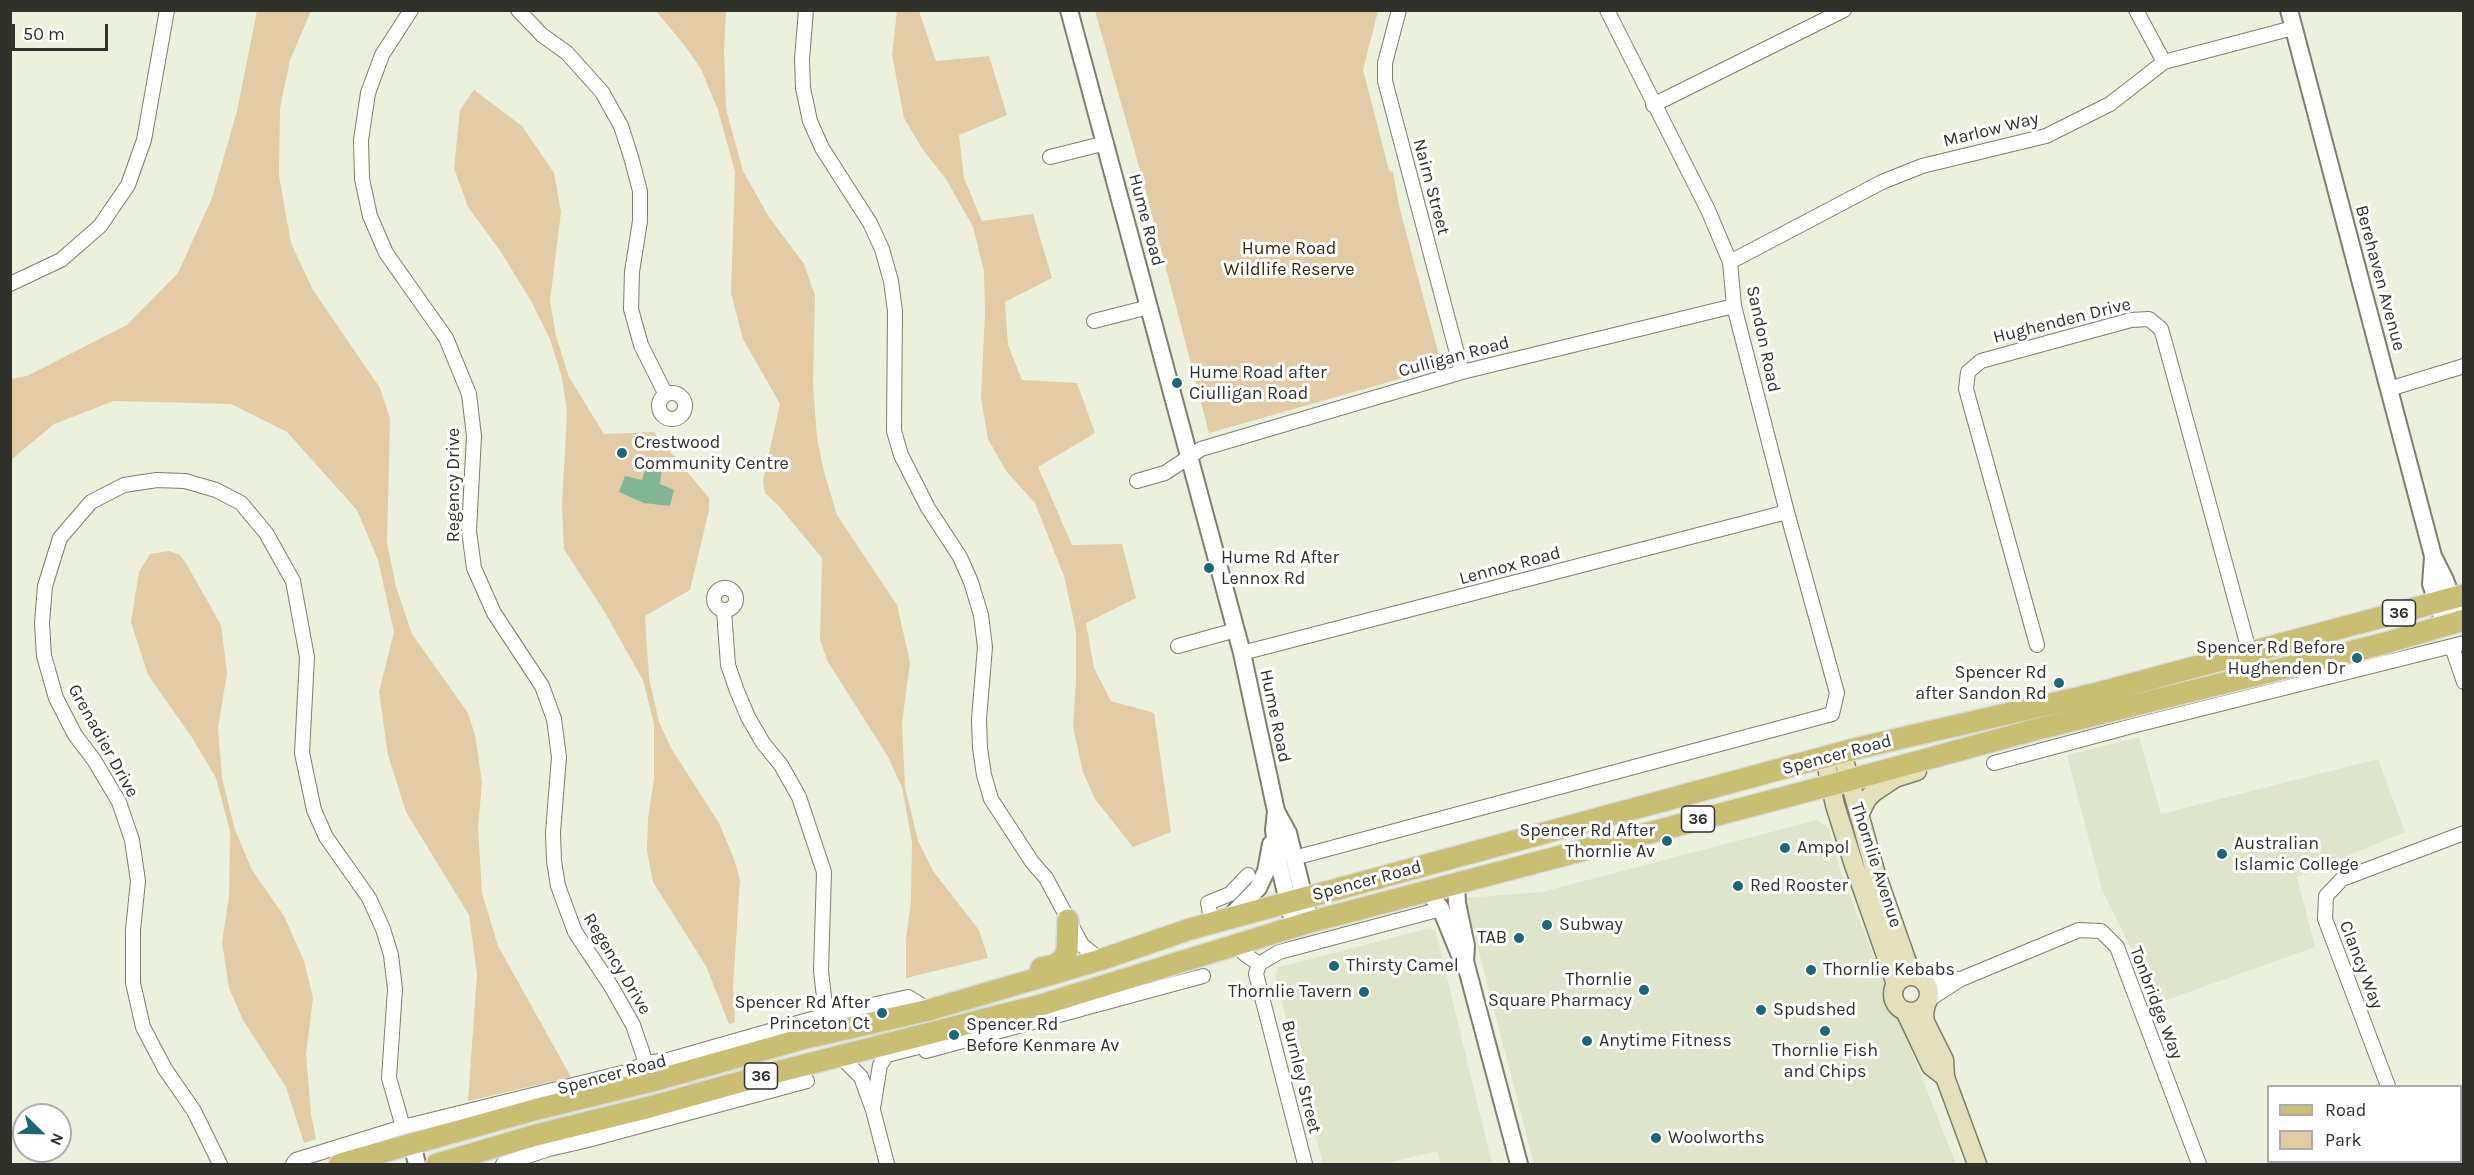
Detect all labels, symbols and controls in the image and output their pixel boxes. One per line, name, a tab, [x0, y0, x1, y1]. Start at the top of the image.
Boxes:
scale bar	[15, 12, 111, 50]
text: 50 m	[23, 23, 65, 45]
street label: Marlow Way	[1941, 108, 2041, 152]
street label: Nairn Street	[1408, 137, 1454, 237]
street label: Hume Road	[1123, 171, 1169, 269]
street label: Berehaven Avenue	[2350, 203, 2410, 353]
park label: Hume Road Wildlife Reserve	[1223, 238, 1355, 280]
street label: Sandon Road	[1741, 284, 1785, 394]
street label: Hughenden Drive	[1991, 293, 2133, 349]
street label: Culligan Road	[1396, 332, 1512, 382]
place label: Hume Road after Ciulligan Road	[1189, 362, 1327, 404]
marker: Hume Road after Ciulligan Road	[1170, 376, 1184, 390]
street label: Regency Drive	[443, 428, 465, 542]
place label: Crestwood Community Centre	[634, 432, 789, 474]
marker: Crestwood Community Centre	[615, 446, 629, 460]
street label: Lennox Road	[1457, 542, 1563, 590]
place label: Hume Rd After Lennox Rd	[1221, 547, 1339, 590]
marker: Hume Rd After Lennox Rd	[1202, 561, 1216, 575]
road number: 36	[2382, 600, 2416, 626]
place label: Spencer Rd Before Hughenden Dr	[2196, 637, 2345, 680]
marker: Spencer Rd Before Hughenden Dr	[2350, 651, 2364, 665]
place label: Spencer Rd after Sandon Rd	[1915, 662, 2047, 704]
street label: Hume Road	[1255, 667, 1295, 765]
marker: Spencer Rd after Sandon Rd	[2052, 676, 2066, 690]
street label: Grenadier Drive	[63, 681, 143, 801]
street label: Spencer Road	[1780, 730, 1894, 780]
street label: Thornlie Avenue	[1846, 800, 1906, 930]
road number: 36	[1682, 806, 1714, 832]
place label: Spencer Rd After Thornlie Av	[1519, 820, 1655, 862]
place label: Australian Islamic College	[2234, 833, 2359, 876]
marker: Spencer Rd After Thornlie Av	[1660, 834, 1674, 848]
place label: Ampol	[1797, 837, 1850, 859]
marker: Ampol	[1778, 841, 1792, 855]
marker: Australian Islamic College	[2215, 847, 2229, 861]
street label: Spencer Road	[1310, 856, 1424, 906]
place label: Red Rooster	[1750, 875, 1848, 897]
marker: Red Rooster	[1731, 879, 1745, 893]
street label: Regency Drive	[578, 909, 656, 1019]
place label: Subway	[1559, 914, 1623, 936]
marker: Subway	[1540, 918, 1554, 932]
street label: Clancy Way	[2334, 918, 2388, 1012]
place label: TAB	[1477, 927, 1507, 949]
marker: TAB	[1512, 931, 1526, 945]
street label: Tonbridge Way	[2125, 944, 2187, 1062]
place label: Thirsty Camel	[1346, 955, 1459, 977]
marker: Thirsty Camel	[1327, 959, 1341, 973]
place label: Thornlie Kebabs	[1823, 959, 1955, 981]
marker: Thornlie Kebabs	[1804, 963, 1818, 977]
place label: Thornlie Square Pharmacy	[1488, 969, 1632, 1012]
place label: Thornlie Tavern	[1228, 981, 1352, 1003]
marker: Thornlie Square Pharmacy	[1637, 983, 1651, 997]
marker: Thornlie Tavern	[1357, 985, 1371, 999]
place label: Spencer Rd After Princeton Ct	[734, 992, 870, 1034]
place label: Spudshed	[1773, 999, 1856, 1021]
marker: Spudshed	[1754, 1003, 1768, 1017]
marker: Spencer Rd After Princeton Ct	[875, 1006, 889, 1020]
place label: Spencer Rd Before Kenmare Av	[966, 1014, 1119, 1056]
street label: Burnley Street	[1277, 1018, 1325, 1136]
marker: Thornlie Fish and Chips	[1818, 1024, 1832, 1038]
marker: Spencer Rd Before Kenmare Av	[947, 1028, 961, 1042]
place label: Anytime Fitness	[1599, 1030, 1732, 1052]
marker: Anytime Fitness	[1580, 1034, 1594, 1048]
place label: Thornlie Fish and Chips	[1772, 1040, 1878, 1082]
street label: Spencer Road	[555, 1050, 669, 1100]
road number: 36	[744, 1063, 777, 1089]
legend	[2267, 1085, 2462, 1163]
text: Road	[2325, 1099, 2366, 1121]
north arrow	[12, 1103, 72, 1163]
place label: Woolworths	[1668, 1127, 1765, 1149]
text: Park	[2325, 1129, 2362, 1151]
text: N	[46, 1130, 68, 1148]
marker: Woolworths	[1649, 1131, 1663, 1145]

